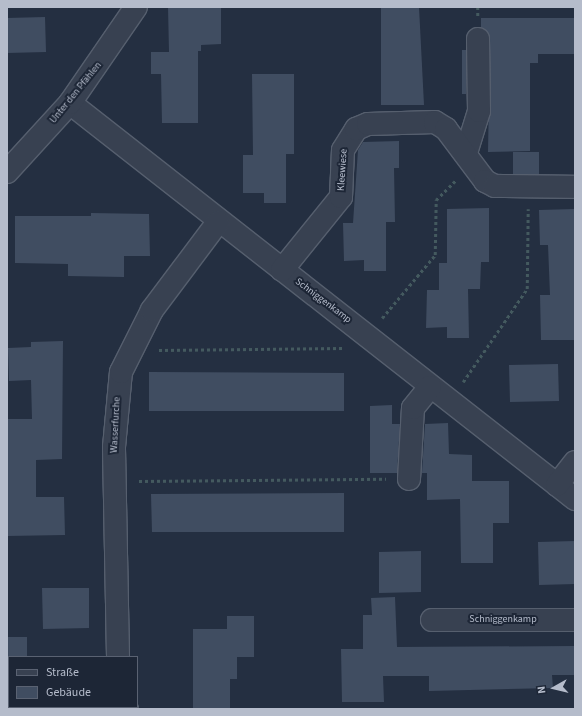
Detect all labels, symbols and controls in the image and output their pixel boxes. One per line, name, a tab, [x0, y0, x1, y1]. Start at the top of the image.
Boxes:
street label: Unter den Pfählen	[48, 60, 104, 126]
street label: Kleewiese	[336, 149, 350, 191]
street label: Schniggenkamp	[292, 276, 354, 326]
street label: Wasserfurche	[109, 397, 123, 453]
street label: Schniggenkamp	[469, 614, 537, 626]
legend	[8, 656, 138, 708]
text: Straße	[46, 664, 79, 681]
north arrow	[534, 668, 574, 708]
text: Gebäude	[46, 684, 91, 701]
text: N	[534, 685, 550, 694]

